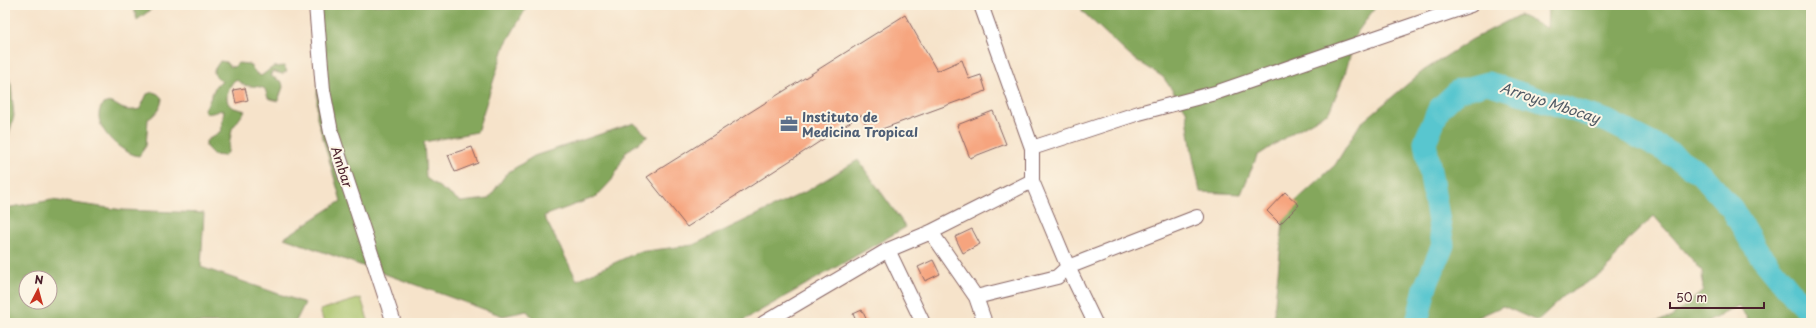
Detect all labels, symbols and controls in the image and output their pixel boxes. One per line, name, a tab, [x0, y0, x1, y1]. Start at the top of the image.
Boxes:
water label: Arroyo Mbocay	[1498, 77, 1604, 129]
place label: Instituto de Medicina Tropical	[802, 107, 918, 141]
office icon: Instituto de Medicina Tropical	[779, 114, 799, 134]
street label: Ambar	[327, 144, 358, 190]
north arrow	[18, 270, 58, 310]
text: N	[34, 271, 45, 288]
scale bar	[1670, 284, 1764, 310]
text: 50 m	[1676, 288, 1707, 306]

